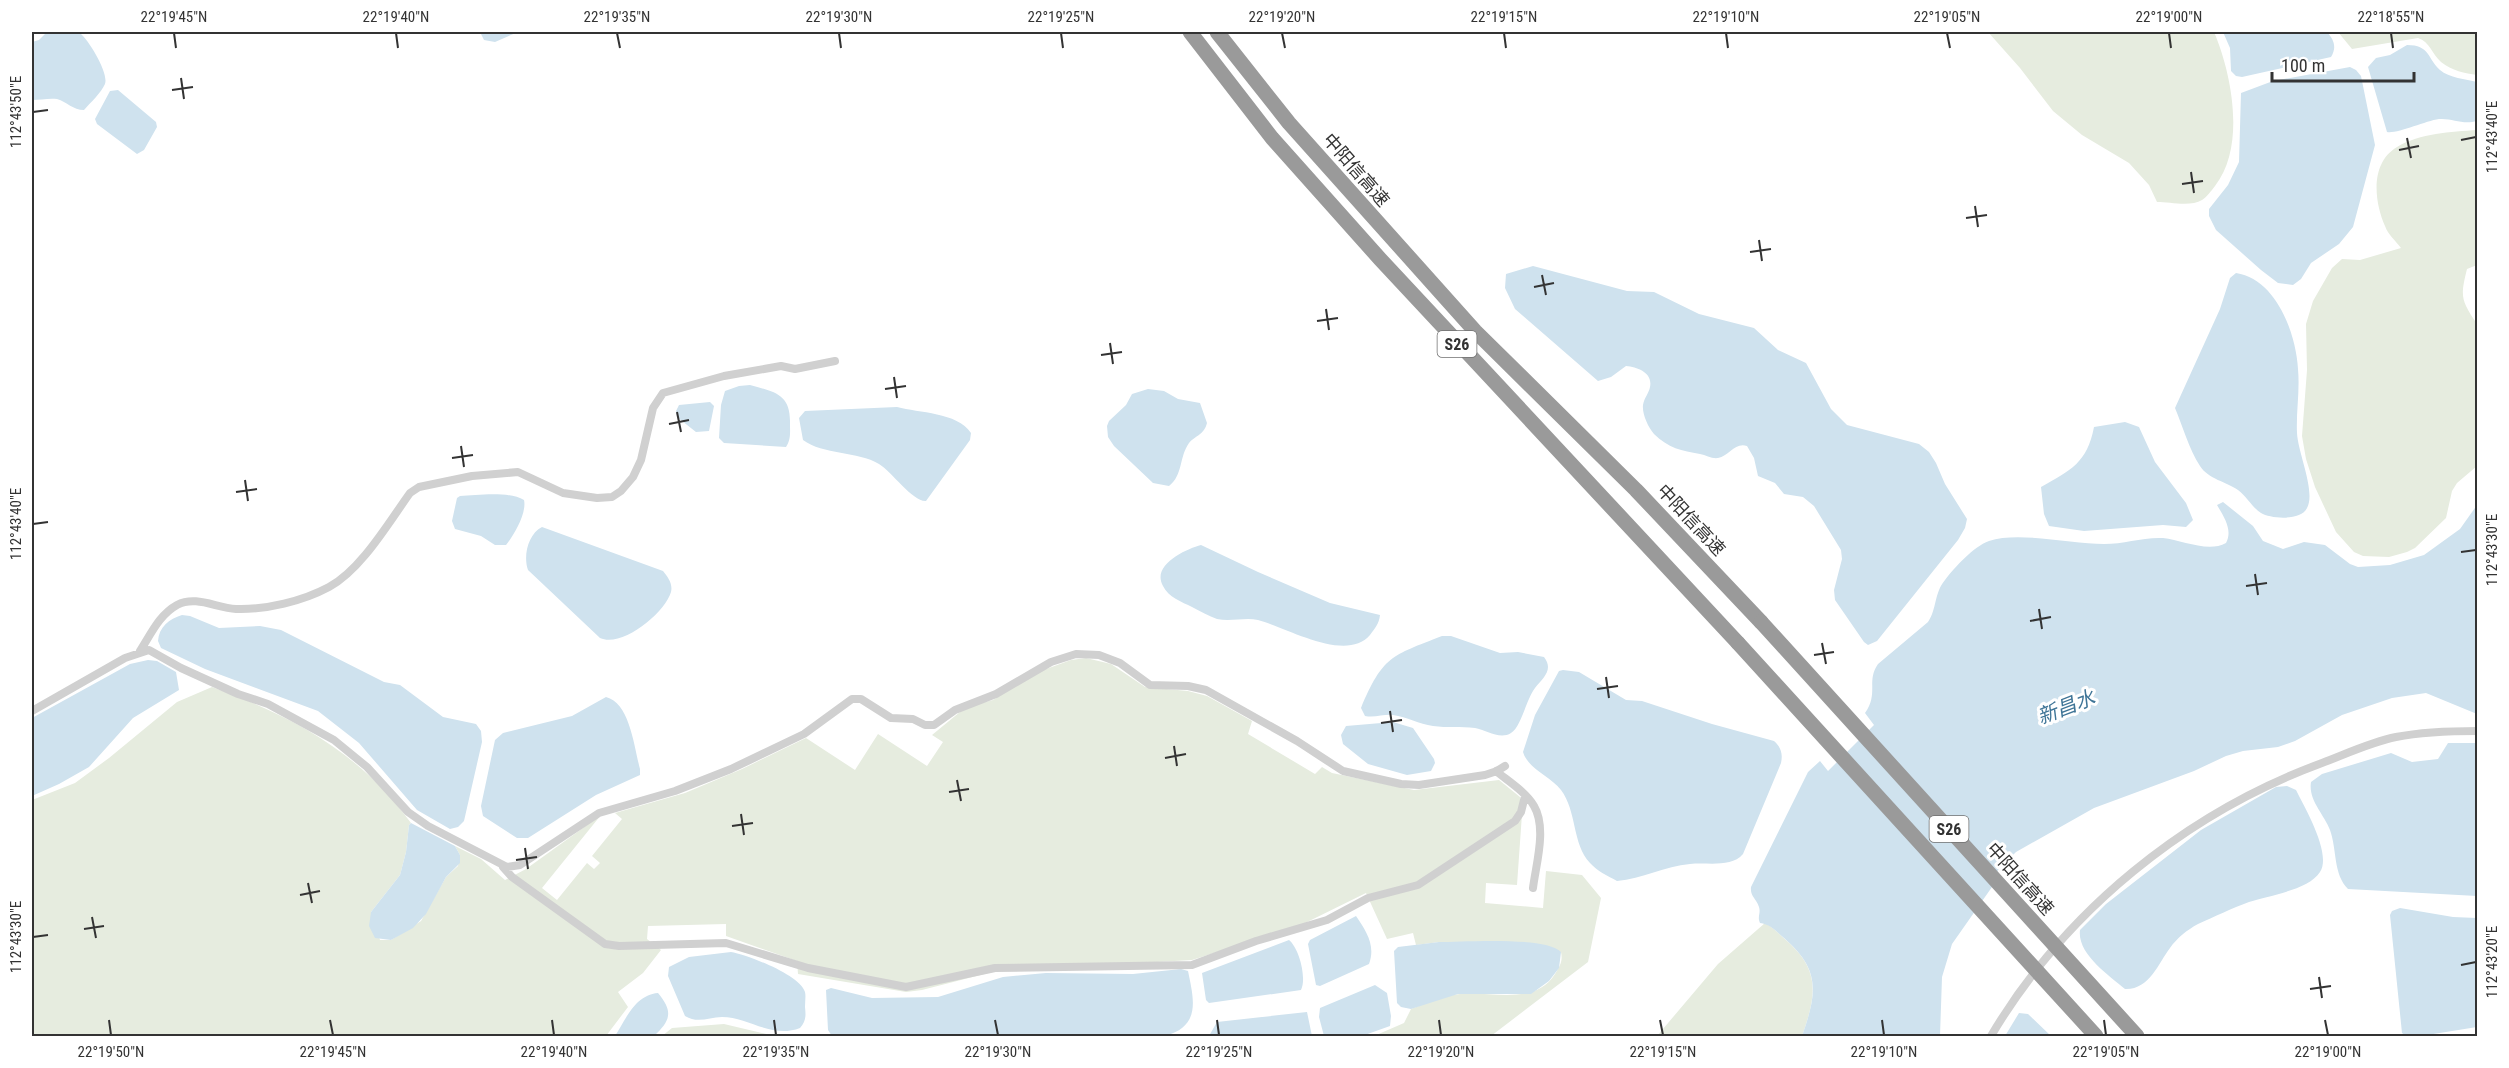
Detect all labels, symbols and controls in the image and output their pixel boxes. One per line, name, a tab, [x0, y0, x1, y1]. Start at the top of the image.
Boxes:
text: 22°19'45"N	[141, 8, 207, 26]
text: 22°19'40"N	[363, 8, 429, 26]
text: 22°19'35"N	[584, 8, 650, 26]
text: 22°19'30"N	[806, 8, 872, 26]
text: 22°19'25"N	[1028, 8, 1094, 26]
text: 22°19'20"N	[1249, 8, 1315, 26]
text: 22°19'15"N	[1471, 8, 1537, 26]
text: 22°19'10"N	[1693, 8, 1759, 26]
text: 22°19'05"N	[1914, 8, 1980, 26]
text: 22°19'00"N	[2136, 8, 2202, 26]
text: 22°18'55"N	[2358, 8, 2424, 26]
scale bar	[2272, 45, 2414, 83]
text: 100 m	[2281, 55, 2325, 76]
text: 112°43'50"E	[7, 76, 25, 148]
text: 112°43'40"E	[2483, 101, 2501, 173]
street label: 中阳信高速	[1319, 129, 1394, 211]
road number: S26	[1438, 331, 1476, 357]
street label: 中阳信高速	[1653, 480, 1730, 560]
text: 112°43'40"E	[7, 488, 25, 560]
text: 112°43'30"E	[2483, 514, 2501, 586]
water label: 新昌水	[2034, 685, 2099, 729]
road number: S26	[1930, 816, 1968, 842]
street label: 中阳信高速	[1982, 838, 2058, 919]
text: 112°43'30"E	[7, 901, 25, 973]
text: 112°43'20"E	[2483, 926, 2501, 998]
text: 22°19'50"N	[78, 1043, 144, 1061]
text: 22°19'45"N	[300, 1043, 366, 1061]
text: 22°19'40"N	[521, 1043, 587, 1061]
text: 22°19'35"N	[743, 1043, 809, 1061]
text: 22°19'30"N	[965, 1043, 1031, 1061]
text: 22°19'25"N	[1186, 1043, 1252, 1061]
text: 22°19'20"N	[1408, 1043, 1474, 1061]
text: 22°19'15"N	[1630, 1043, 1696, 1061]
text: 22°19'10"N	[1851, 1043, 1917, 1061]
text: 22°19'05"N	[2073, 1043, 2139, 1061]
text: 22°19'00"N	[2295, 1043, 2361, 1061]

